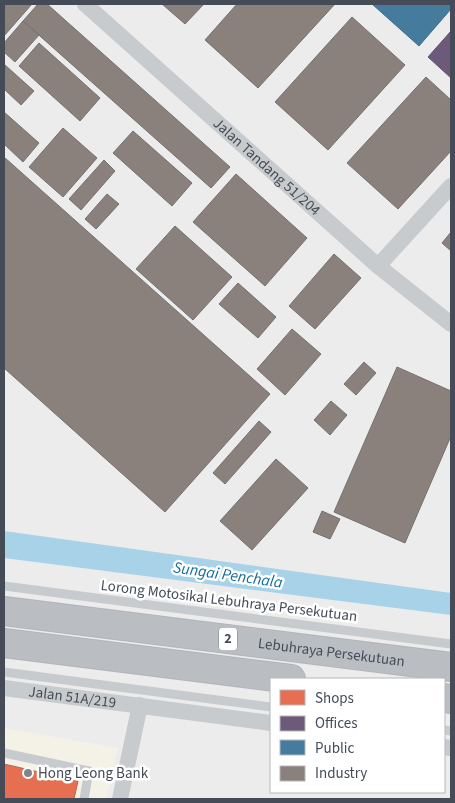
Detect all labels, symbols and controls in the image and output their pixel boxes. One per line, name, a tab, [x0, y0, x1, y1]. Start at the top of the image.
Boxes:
street label: Jalan Tandang 51/204	[209, 113, 325, 221]
water label: Sungai Penchala	[172, 556, 284, 594]
street label: Lorong Motosikal Lebuhraya Persekutuan	[100, 575, 358, 627]
road number: 2	[219, 628, 237, 650]
street label: Lebuhraya Persekutuan	[257, 632, 406, 672]
legend	[270, 678, 445, 793]
street label: Jalan 51A/219	[27, 681, 117, 713]
text: Shops	[315, 688, 354, 709]
text: Offices	[315, 713, 358, 734]
text: Public	[315, 738, 354, 759]
place label: Hong Leong Bank	[38, 763, 149, 784]
text: Industry	[315, 763, 367, 784]
marker: Hong Leong Bank	[22, 767, 34, 779]

